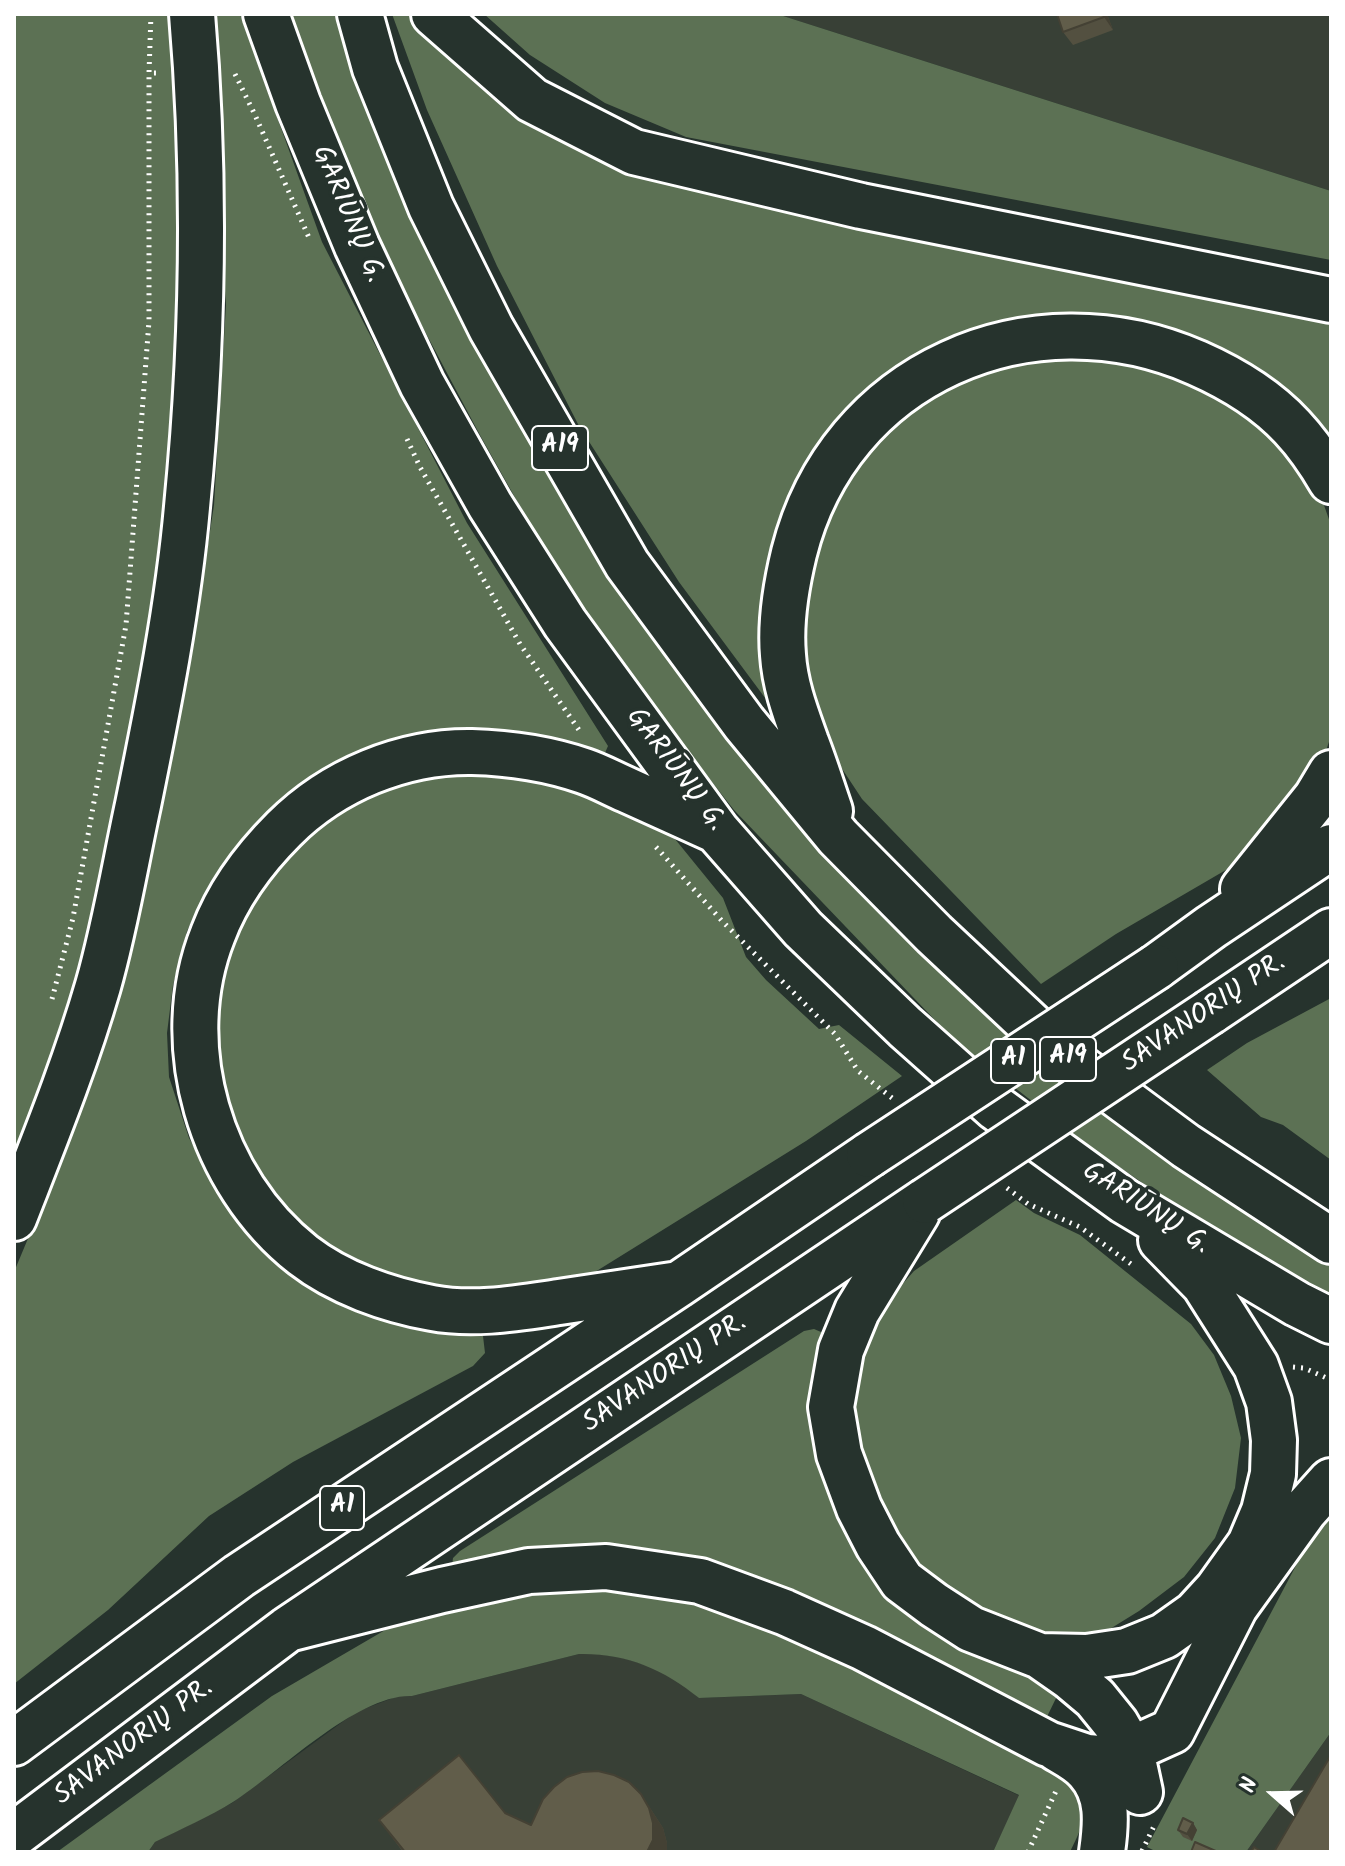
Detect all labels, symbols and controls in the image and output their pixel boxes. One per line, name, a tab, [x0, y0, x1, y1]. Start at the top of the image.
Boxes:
street label: GARIŪNŲ G.	[302, 141, 390, 289]
road number: A19	[532, 426, 588, 470]
street label: GARIŪNŲ G.	[617, 703, 731, 839]
street label: SAVANORIŲ PR.	[1117, 948, 1293, 1082]
road number: A19	[1040, 1037, 1096, 1081]
road number: A1	[991, 1039, 1035, 1083]
street label: GARIŪNŲ G.	[1075, 1156, 1215, 1264]
street label: SAVANORIŲ PR.	[578, 1308, 754, 1442]
road number: A1	[320, 1486, 364, 1530]
street label: SAVANORIŲ PR.	[49, 1673, 221, 1815]
north arrow	[1233, 1754, 1313, 1834]
text: N	[1231, 1773, 1269, 1798]

